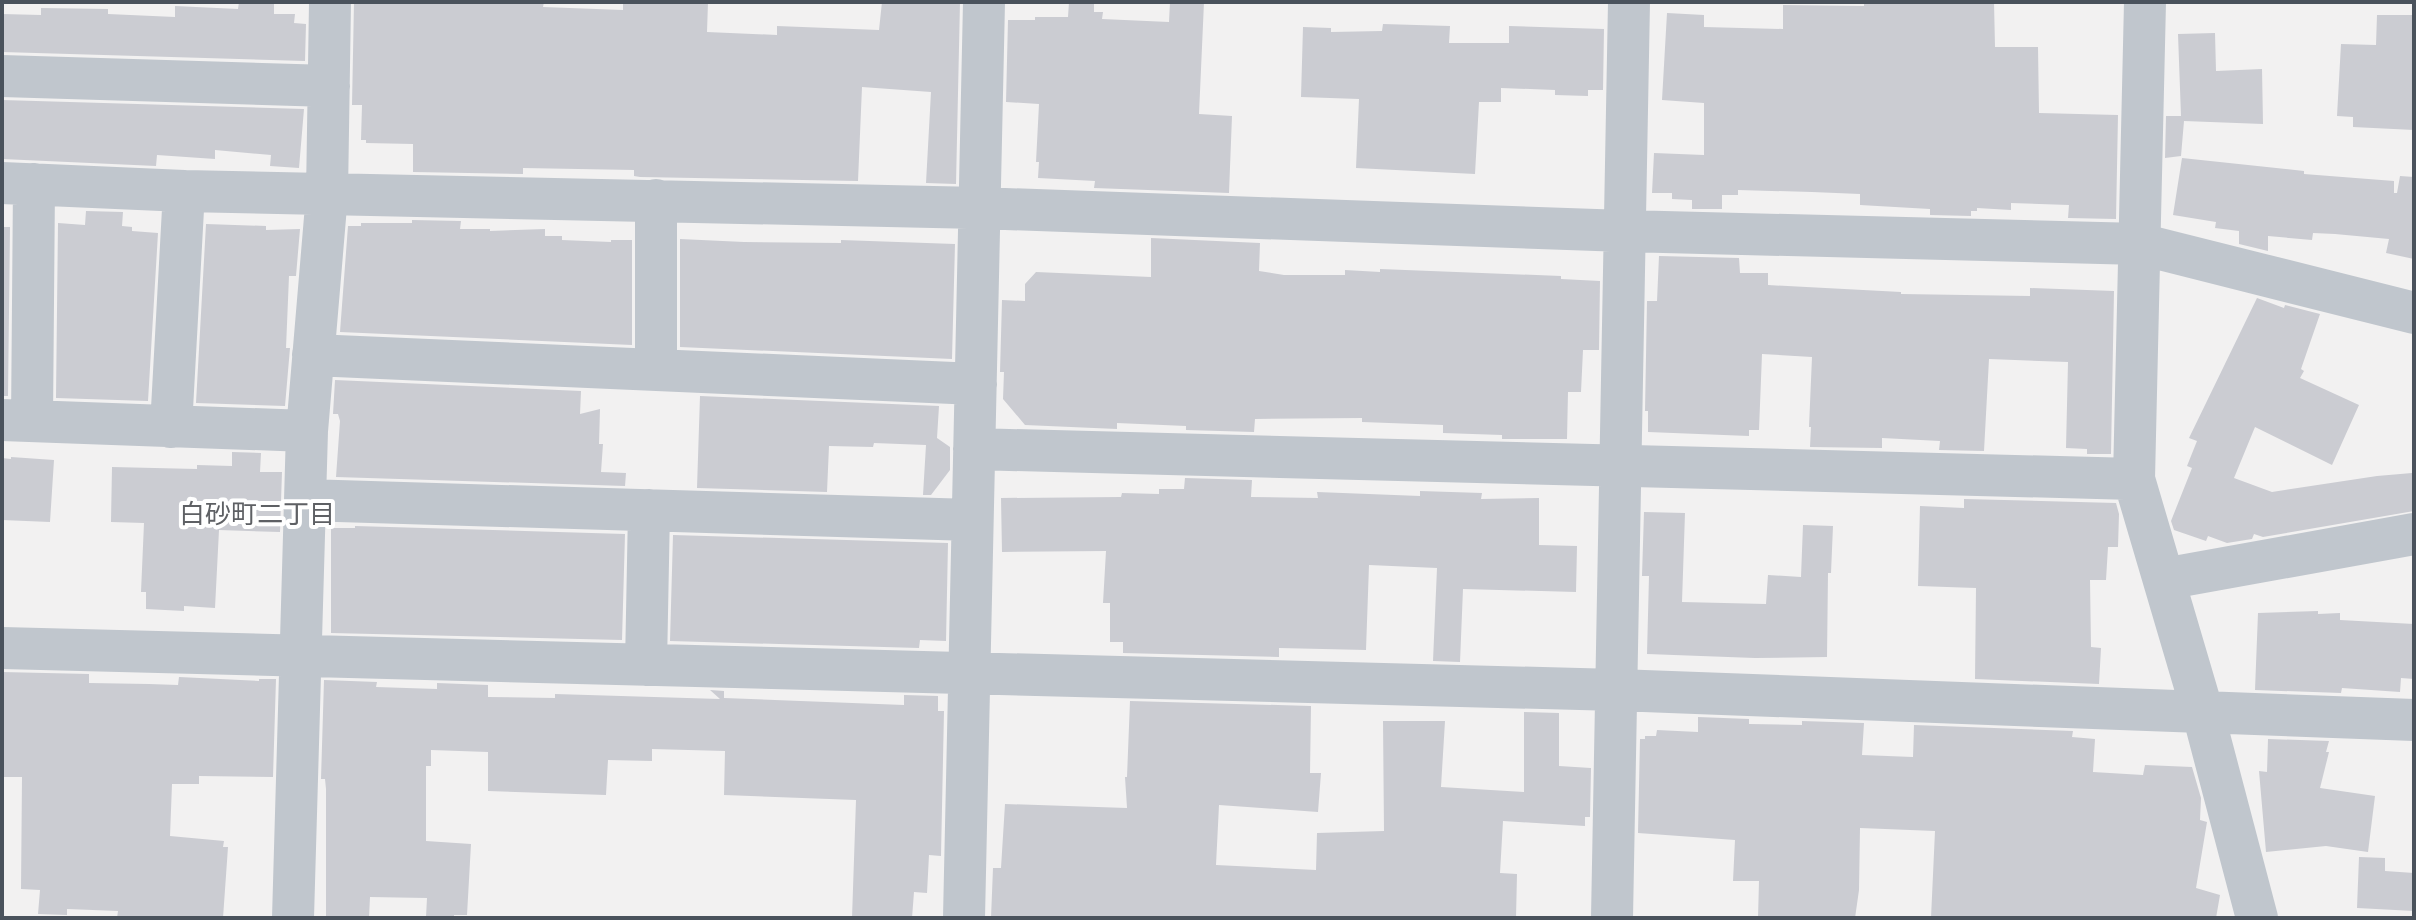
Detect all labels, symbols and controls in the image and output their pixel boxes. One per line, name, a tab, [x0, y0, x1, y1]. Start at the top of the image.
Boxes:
district label: 白砂町二丁目	[179, 497, 335, 529]

